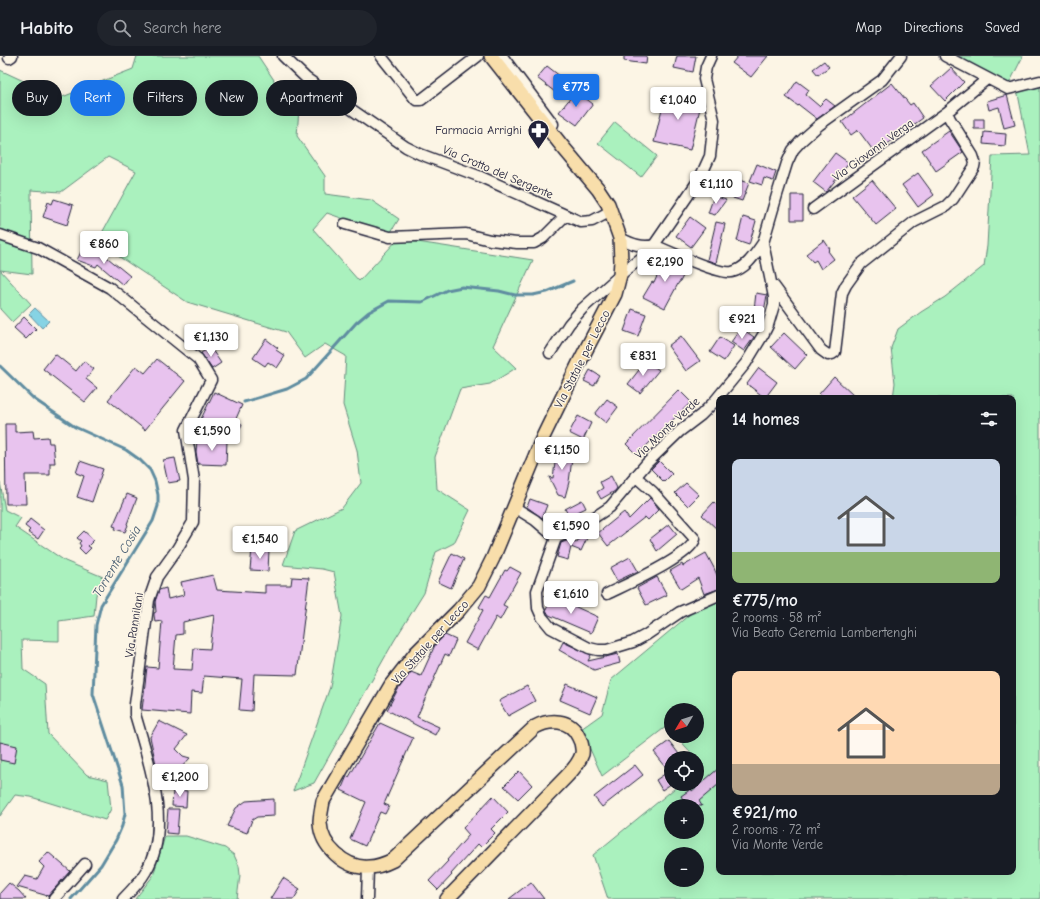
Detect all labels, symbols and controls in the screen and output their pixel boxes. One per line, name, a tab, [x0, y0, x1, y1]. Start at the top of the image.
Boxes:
search box	[97, 10, 377, 46]
text: Habito	[20, 17, 73, 39]
icon: search	[111, 17, 133, 39]
text: Search here	[143, 19, 221, 37]
text: Map	[855, 19, 882, 36]
text: Directions	[904, 19, 963, 36]
text: Saved	[985, 19, 1020, 36]
pin: €775	[552, 74, 600, 108]
text: €775	[562, 79, 590, 94]
chip: Buy	[12, 80, 62, 116]
chip: Rent	[70, 80, 125, 116]
chip: Filters	[133, 80, 197, 116]
chip: New	[205, 80, 258, 116]
chip: Apartment	[266, 80, 357, 116]
pin: €1,040	[645, 87, 711, 121]
text: €1,040	[659, 92, 697, 107]
street label: Via Giovanni Verga	[830, 116, 916, 184]
pharmacy icon: Farmacia Arrighi	[525, 117, 551, 150]
place label: Farmacia Arrighi	[435, 123, 522, 137]
street label: Via Crotto del Sergente	[441, 142, 555, 202]
pin: €1,110	[683, 171, 749, 205]
text: €1,110	[699, 176, 733, 191]
pin: €860	[80, 231, 128, 265]
text: €860	[89, 236, 119, 251]
pin: €2,190	[632, 249, 698, 283]
text: €2,190	[646, 254, 684, 269]
pin: €921	[718, 306, 766, 340]
street label: Via Statale per Lecco	[551, 308, 613, 410]
text: €921	[728, 311, 756, 326]
pin: €1,130	[178, 324, 244, 358]
text: €1,130	[193, 329, 229, 344]
pin: €831	[619, 343, 667, 377]
text: €831	[629, 348, 657, 363]
street label: Via Monte Verde	[632, 394, 702, 462]
icon: filters	[978, 408, 1000, 430]
text: 14 homes	[732, 410, 799, 429]
pin: €1,590	[179, 418, 245, 452]
text: €1,590	[193, 423, 231, 438]
pin: €1,150	[529, 437, 595, 471]
text: €1,150	[544, 442, 580, 457]
icon: home	[830, 485, 902, 557]
pin: €1,590	[538, 513, 604, 547]
text: €1,590	[552, 518, 590, 533]
water label: Torrente Cosia	[89, 523, 144, 600]
pin: €1,540	[227, 526, 293, 560]
text: €1,540	[242, 531, 279, 546]
pin: €1,610	[538, 581, 604, 615]
text: €1,610	[553, 586, 589, 601]
street label: Via Pannilani	[122, 591, 146, 659]
text: €775/mo	[732, 591, 798, 610]
street label: Via Statale per Lecco	[389, 597, 471, 687]
text: 2 rooms · 58 m²	[732, 610, 821, 625]
text: Via Beato Geremia Lambertenghi	[732, 625, 917, 640]
icon: home	[830, 697, 902, 769]
north arrow	[664, 703, 704, 743]
map controls	[664, 703, 704, 887]
button: locate	[664, 751, 704, 791]
pin: €1,200	[147, 764, 213, 798]
text: €1,200	[161, 769, 199, 784]
button: +	[664, 799, 704, 839]
text: €921/mo	[732, 803, 798, 822]
text: 2 rooms · 72 m²	[732, 822, 820, 837]
text: Via Monte Verde	[732, 837, 823, 852]
button: −	[664, 847, 704, 887]

